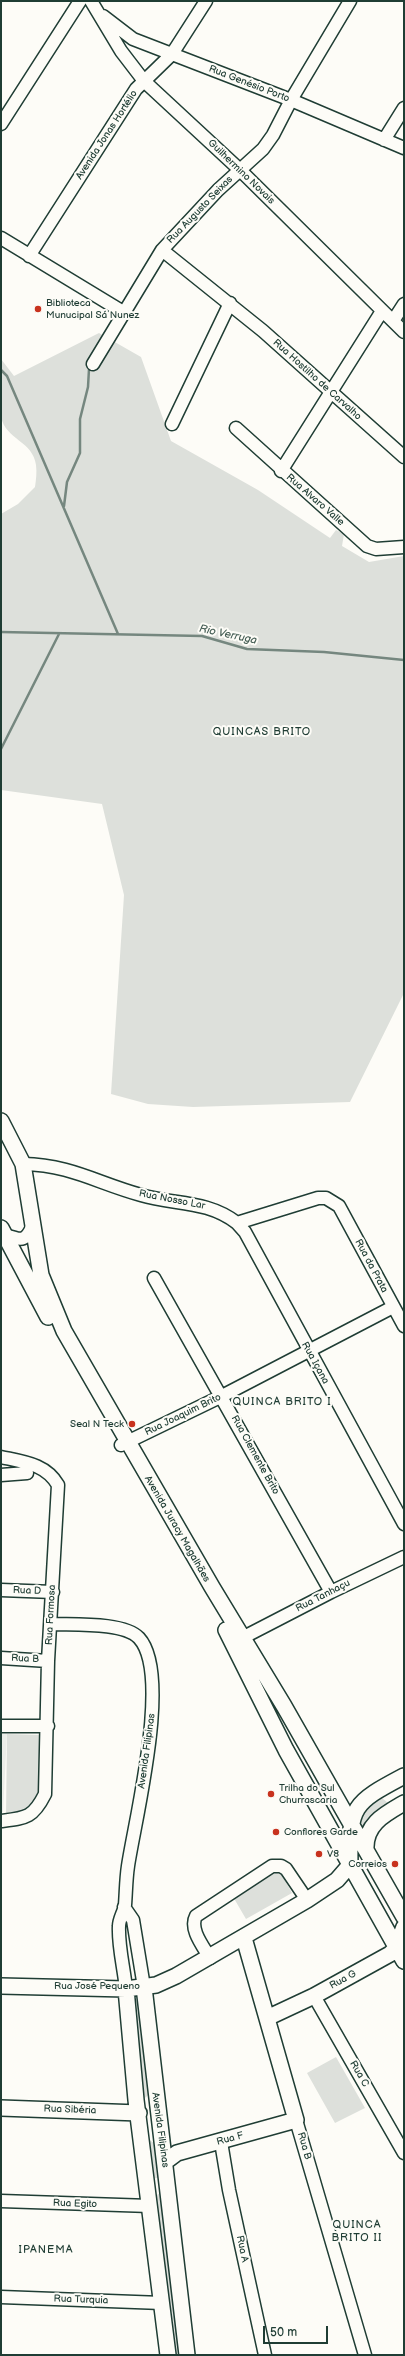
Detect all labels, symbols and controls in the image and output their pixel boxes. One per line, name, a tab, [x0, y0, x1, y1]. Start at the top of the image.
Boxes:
street label: Rua Genésio Porto	[207, 63, 291, 105]
street label: Avenida Jonas Hortélio	[74, 88, 140, 182]
street label: Guilhermino Novais	[205, 137, 277, 207]
street label: Rua Augusto Seixas	[165, 174, 235, 246]
place label: Biblioteca Munucipal Sá Nunez	[46, 297, 139, 320]
marker: Biblioteca Munucipal Sá Nunez	[33, 304, 43, 314]
street label: Rua Hostilho de Carvalho	[270, 337, 364, 423]
street label: Rua Alvaro Valle	[284, 472, 346, 528]
water label: Rio Verruga	[198, 622, 258, 648]
district label: QUINCAS BRITO	[213, 725, 311, 739]
street label: Rua Nosso Lar	[138, 1188, 206, 1212]
street label: Rua da Prata	[352, 1237, 390, 1295]
street label: Rua Içana	[298, 1340, 332, 1386]
street label: Rua Joaquim Brito	[143, 1391, 223, 1439]
district label: QUINCA BRITO I	[232, 1395, 332, 1409]
street label: Rua Clemente Brito	[228, 1413, 282, 1497]
place label: Seal N Teck	[70, 1418, 124, 1430]
marker: Seal N Teck	[127, 1419, 137, 1429]
street label: Avenida Juracy Magalhães	[142, 1474, 212, 1584]
street label: Rua Tanhaçu	[294, 1577, 352, 1615]
street label: Rua Formosa	[43, 1584, 59, 1646]
street label: Rua D	[13, 1585, 41, 1597]
street label: Rua B	[11, 1652, 39, 1666]
street label: Avenida Filipinas	[136, 1713, 158, 1789]
place label: Trilha do Sul Churrascaria	[279, 1782, 337, 1806]
marker: Trilha do Sul Churrascaria	[266, 1789, 276, 1799]
place label: Conflores Garde	[284, 1826, 358, 1838]
marker: Conflores Garde	[271, 1827, 281, 1837]
place label: V8	[327, 1848, 339, 1860]
marker: V8	[314, 1849, 324, 1859]
place label: Correios	[348, 1858, 387, 1870]
marker: Correios	[390, 1859, 400, 1869]
street label: Rua G	[328, 1968, 358, 1992]
street label: Rua José Pequeno	[54, 1980, 140, 1992]
street label: Rua C	[347, 2059, 371, 2089]
street label: Avenida Filipinas	[149, 2092, 171, 2168]
street label: Rua Sibéria	[43, 2103, 97, 2117]
street label: Rua F	[215, 2130, 245, 2148]
street label: Rua B	[294, 2131, 314, 2161]
street label: Rua Egito	[53, 2197, 97, 2211]
district label: QUINCA BRITO II	[332, 2218, 382, 2244]
street label: Rua A	[233, 2234, 251, 2264]
district label: IPANEMA	[18, 2243, 74, 2257]
street label: Rua Turquia	[53, 2293, 109, 2307]
scale bar	[265, 2318, 330, 2344]
text: 50 m	[270, 2325, 297, 2340]

